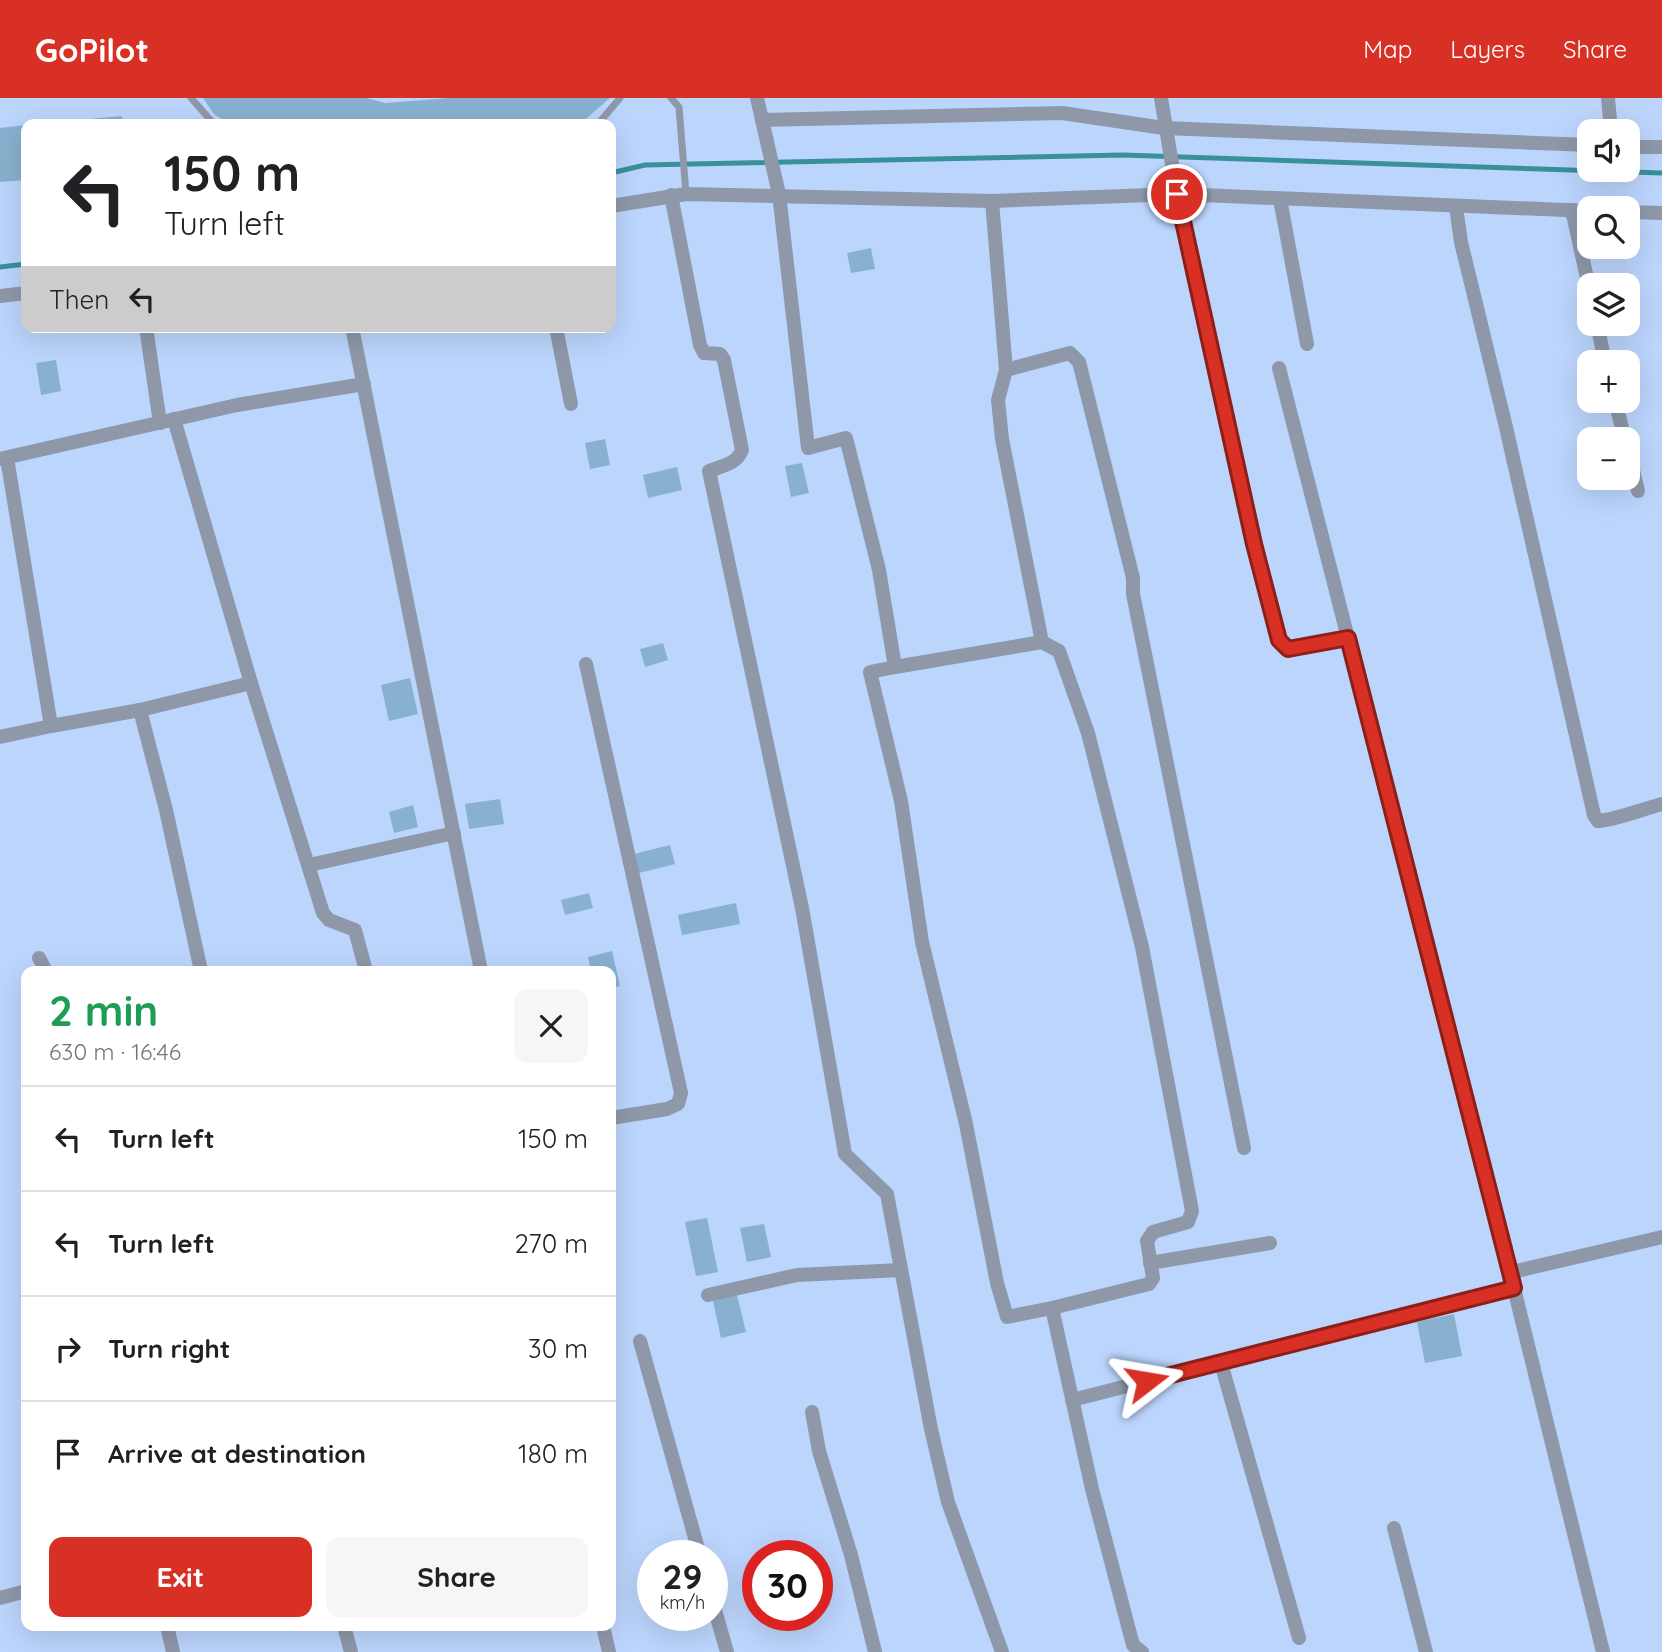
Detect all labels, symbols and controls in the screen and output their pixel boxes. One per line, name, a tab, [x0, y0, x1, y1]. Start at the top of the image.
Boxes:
text: GoPilot	[35, 29, 149, 70]
text: Map	[1363, 34, 1412, 64]
text: Layers	[1450, 34, 1525, 64]
text: Share	[1563, 34, 1627, 64]
map controls	[1577, 119, 1640, 490]
button: sound	[1577, 119, 1640, 182]
text: 150 m	[164, 142, 300, 203]
icon: left	[49, 147, 140, 238]
pin	[1147, 164, 1207, 224]
icon: arrive	[1158, 175, 1196, 213]
button: search	[1577, 196, 1640, 259]
text: Turn left	[164, 203, 285, 243]
button: layers	[1577, 273, 1640, 336]
icon: left	[123, 280, 161, 318]
text: Then	[49, 283, 109, 316]
button: +	[1577, 350, 1640, 413]
button: −	[1577, 427, 1640, 490]
text: 2 min	[49, 984, 158, 1037]
button: close	[514, 989, 588, 1063]
text: 630 m · 16:46	[49, 1037, 181, 1066]
icon: left	[49, 1120, 87, 1158]
text: Turn left	[108, 1122, 215, 1155]
text: 150 m	[518, 1122, 588, 1155]
icon: left	[49, 1225, 87, 1263]
text: Turn left	[108, 1227, 215, 1260]
text: 270 m	[514, 1227, 588, 1260]
icon: right	[49, 1330, 87, 1368]
text: Turn right	[108, 1332, 230, 1365]
text: 30 m	[528, 1332, 588, 1365]
position arrow	[1110, 1344, 1184, 1418]
icon: arrive	[49, 1435, 87, 1473]
text: Arrive at destination	[108, 1437, 366, 1470]
text: 180 m	[518, 1437, 588, 1470]
button: Exit	[49, 1537, 312, 1617]
button: Share	[326, 1537, 588, 1617]
speed limit sign: 30	[742, 1540, 833, 1631]
text: 29	[663, 1554, 702, 1598]
text: km/h	[660, 1591, 705, 1614]

